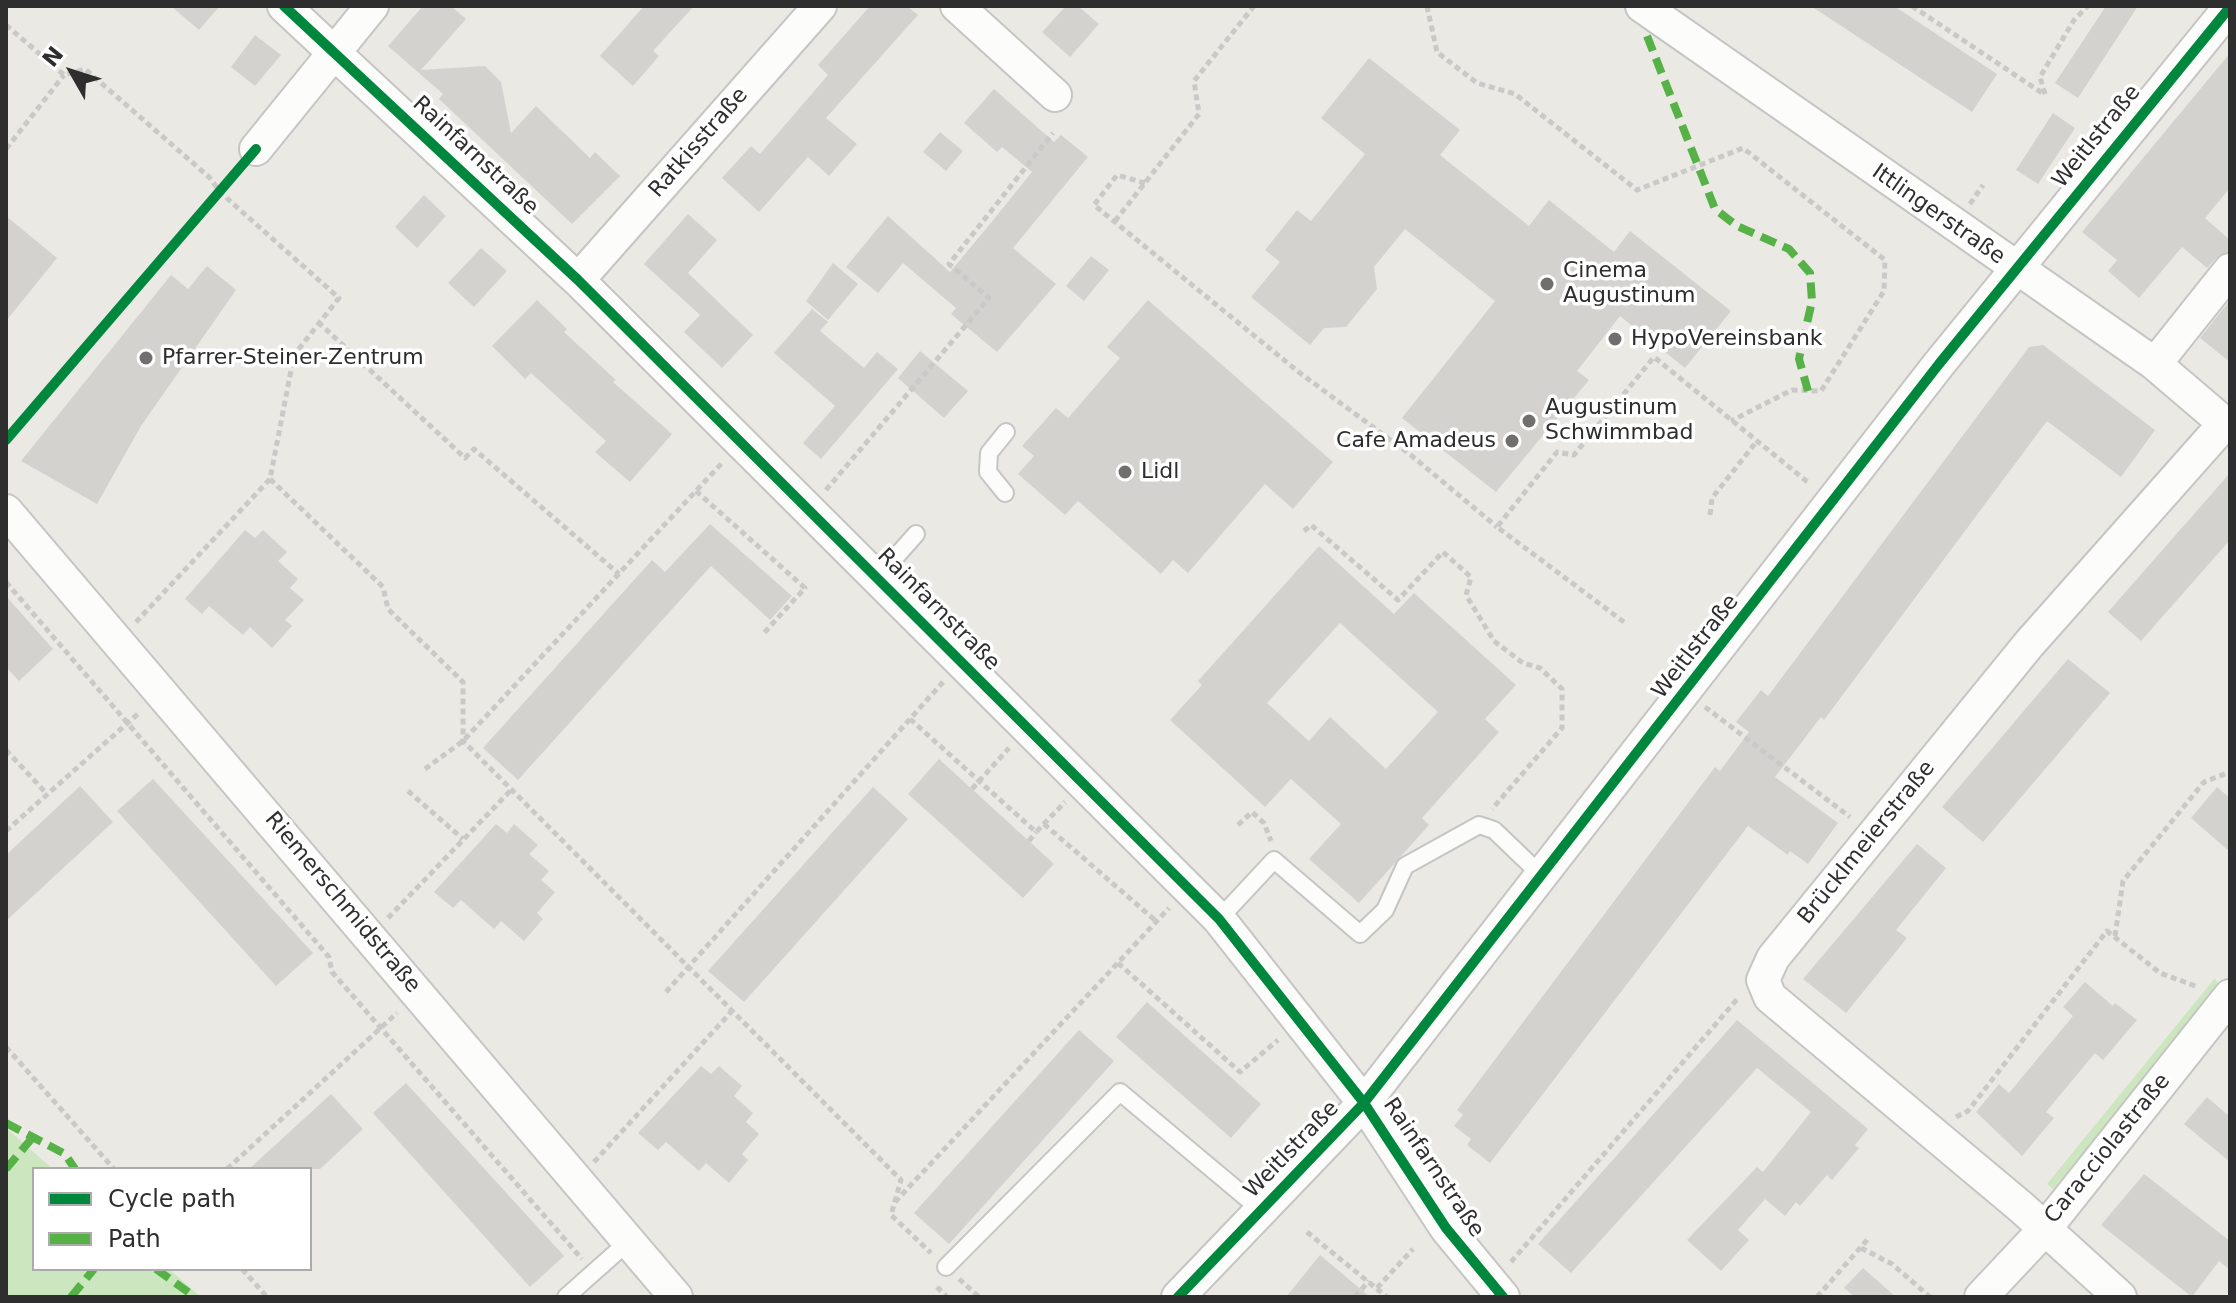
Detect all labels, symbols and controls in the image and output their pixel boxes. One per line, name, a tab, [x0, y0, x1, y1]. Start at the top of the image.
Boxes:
north arrow	[32, 32, 112, 112]
text: N	[37, 42, 68, 72]
street label: Weitlstraße	[2047, 80, 2147, 194]
street label: Ratkisstraße	[644, 83, 754, 203]
street label: Rainfarnstraße	[407, 91, 543, 221]
street label: Ittlingerstraße	[1866, 159, 2010, 271]
place label: Cinema Augustinum	[1563, 258, 1695, 310]
marker: Cinema Augustinum	[1538, 275, 1556, 293]
place label: HypoVereinsbank	[1631, 326, 1823, 352]
marker: HypoVereinsbank	[1606, 330, 1624, 348]
place label: Pfarrer-Steiner-Zentrum	[162, 345, 424, 371]
marker: Pfarrer-Steiner-Zentrum	[137, 349, 155, 367]
place label: Augustinum Schwimmbad	[1545, 395, 1693, 446]
marker: Augustinum Schwimmbad	[1520, 412, 1538, 430]
place label: Cafe Amadeus	[1336, 428, 1496, 454]
marker: Cafe Amadeus	[1503, 432, 1521, 450]
place label: Lidl	[1141, 459, 1179, 485]
marker: Lidl	[1116, 463, 1134, 481]
street label: Rainfarnstraße	[871, 543, 1005, 677]
street label: Weitlstraße	[1647, 590, 1745, 704]
street label: Brücklmeierstraße	[1793, 756, 1941, 930]
street label: Riemerschmidstraße	[259, 807, 425, 999]
street label: Caracciolastraße	[2040, 1069, 2176, 1229]
street label: Rainfarnstraße	[1377, 1093, 1489, 1243]
street label: Weitlstraße	[1239, 1096, 1345, 1204]
legend	[32, 1167, 312, 1271]
text: Cycle path	[108, 1185, 236, 1213]
text: Path	[108, 1225, 161, 1253]

